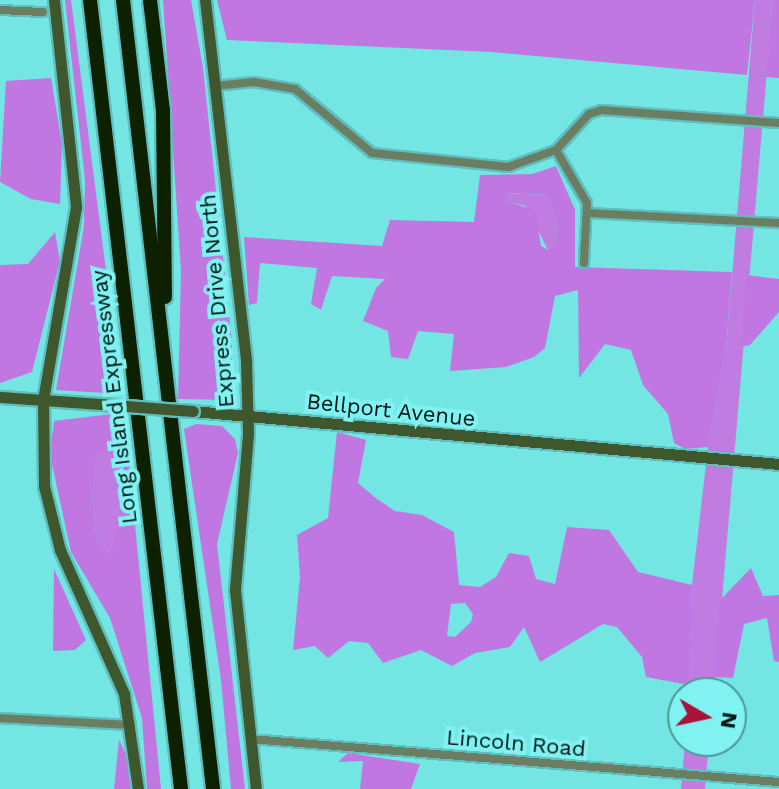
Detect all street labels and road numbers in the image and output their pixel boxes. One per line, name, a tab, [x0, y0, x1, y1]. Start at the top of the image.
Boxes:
street label: Express Drive North	[195, 193, 239, 409]
street label: Long Island Expressway	[85, 269, 143, 525]
street label: Bellport Avenue	[305, 388, 477, 432]
street label: Lincoln Road	[445, 724, 587, 762]

